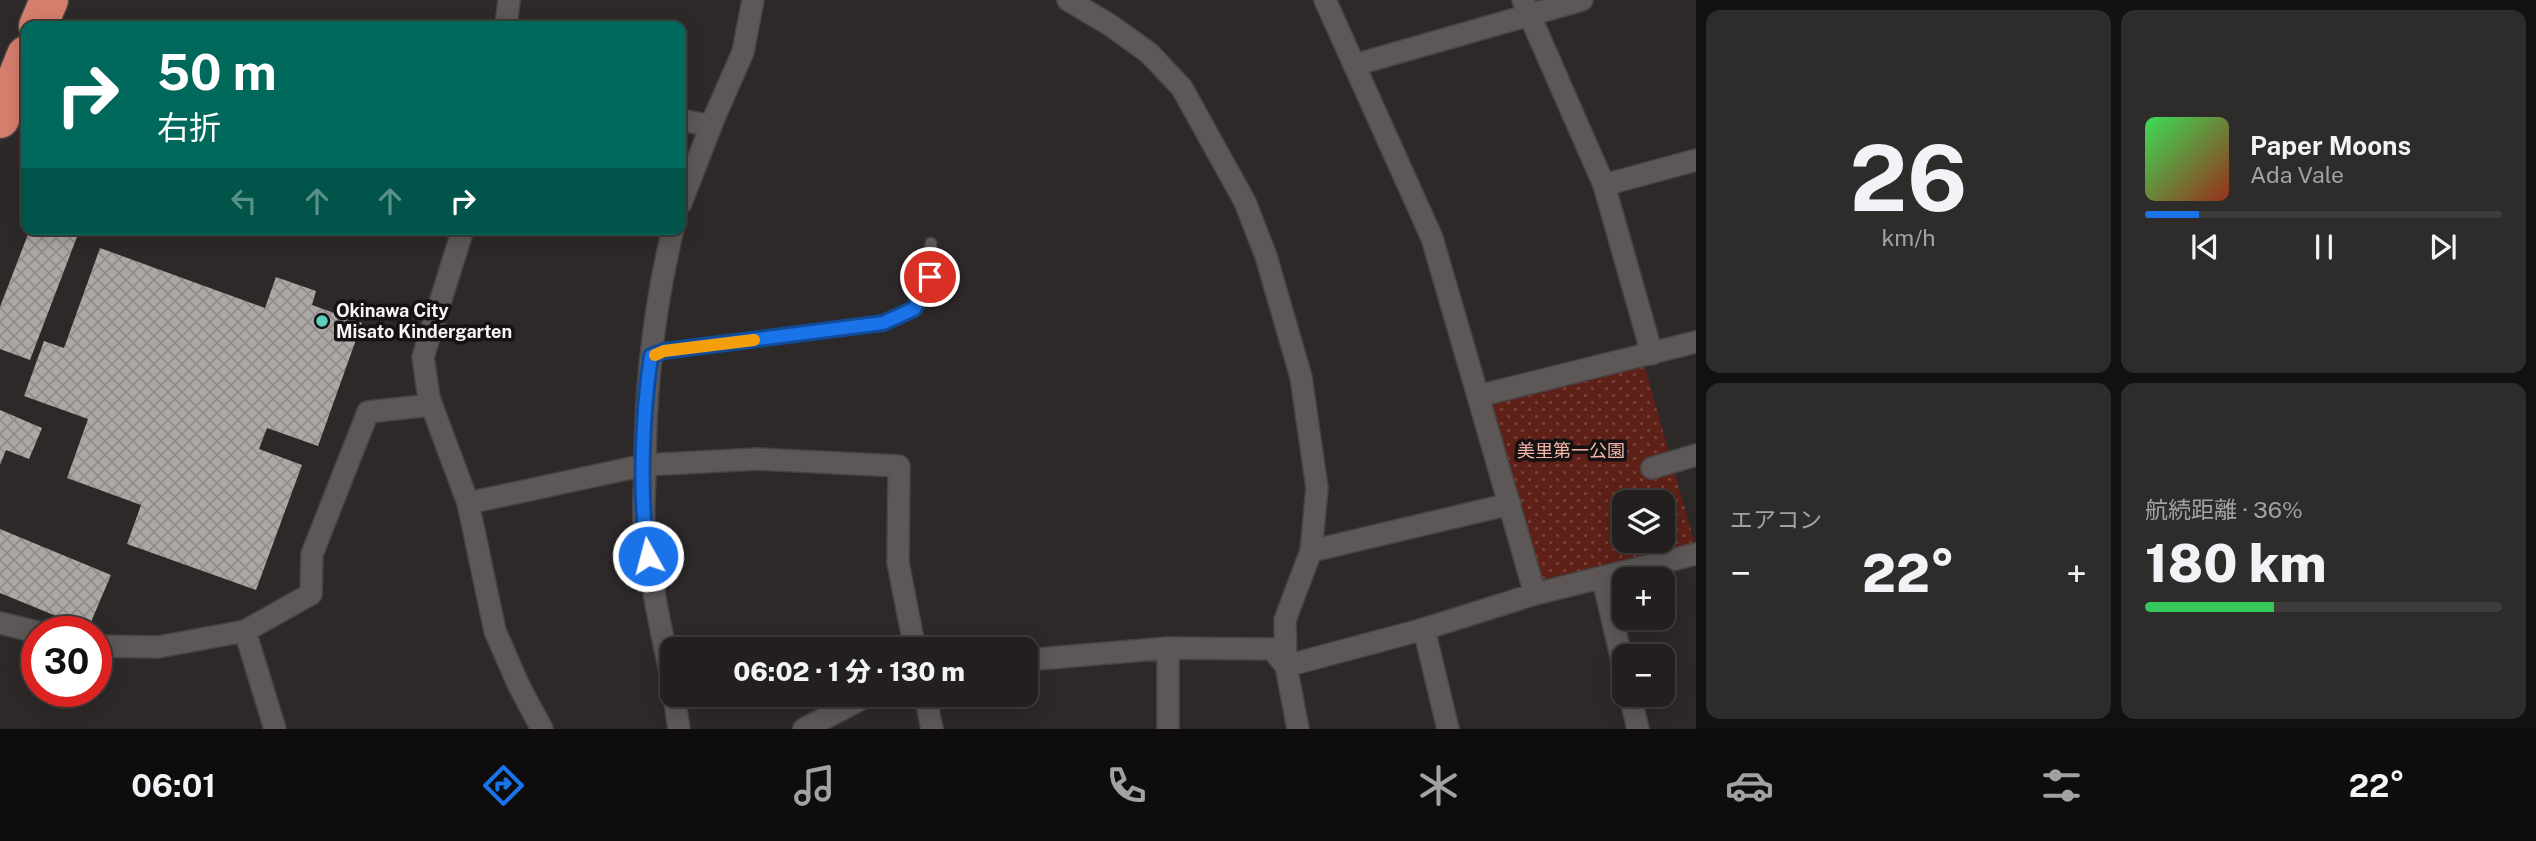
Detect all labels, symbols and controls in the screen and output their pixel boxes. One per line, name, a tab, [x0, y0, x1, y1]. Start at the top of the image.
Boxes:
text: 50 m	[157, 43, 277, 101]
icon: right	[42, 49, 133, 140]
text: 右折	[157, 109, 221, 146]
text: 26	[1850, 125, 1967, 231]
text: Paper Moons	[2250, 130, 2411, 161]
text: Ada Vale	[2250, 161, 2344, 188]
icon: left	[225, 182, 263, 220]
icon: ahead	[298, 182, 336, 220]
icon: ahead	[371, 182, 409, 220]
icon: right	[444, 182, 482, 220]
text: km/h	[1881, 224, 1936, 251]
icon: previous	[2186, 228, 2224, 266]
icon: pause	[2305, 228, 2343, 266]
icon: next	[2424, 228, 2462, 266]
pin	[900, 247, 960, 307]
icon: arrive	[911, 258, 949, 296]
place label: Okinawa City Misato Kindergarten	[336, 300, 512, 342]
marker: Okinawa City Misato Kindergarten	[314, 313, 330, 329]
park label: 美里第一公園	[1517, 440, 1625, 461]
map controls	[1612, 490, 1675, 707]
button: layers	[1612, 490, 1675, 553]
text: 航続距離 · 36%	[2145, 496, 2303, 523]
text: エアコン	[1730, 506, 1822, 533]
position arrow	[611, 519, 685, 593]
text: 180 km	[2145, 533, 2327, 594]
text: 22°	[1862, 543, 1955, 604]
text: −	[1730, 551, 1751, 596]
text: +	[2066, 551, 2087, 596]
button: +	[1612, 567, 1675, 630]
speed limit sign: 30	[21, 616, 112, 707]
button: −	[1612, 644, 1675, 707]
text: 06:02 · 1 分 · 130 m	[733, 656, 965, 687]
icon: directions	[479, 761, 528, 810]
icon: music	[790, 761, 839, 810]
icon: phone	[1102, 761, 1151, 810]
icon: climate	[1414, 761, 1463, 810]
icon: car	[1725, 761, 1774, 810]
icon: filters	[2037, 761, 2086, 810]
text: 06:01	[131, 767, 216, 804]
text: 22°	[2349, 767, 2405, 804]

